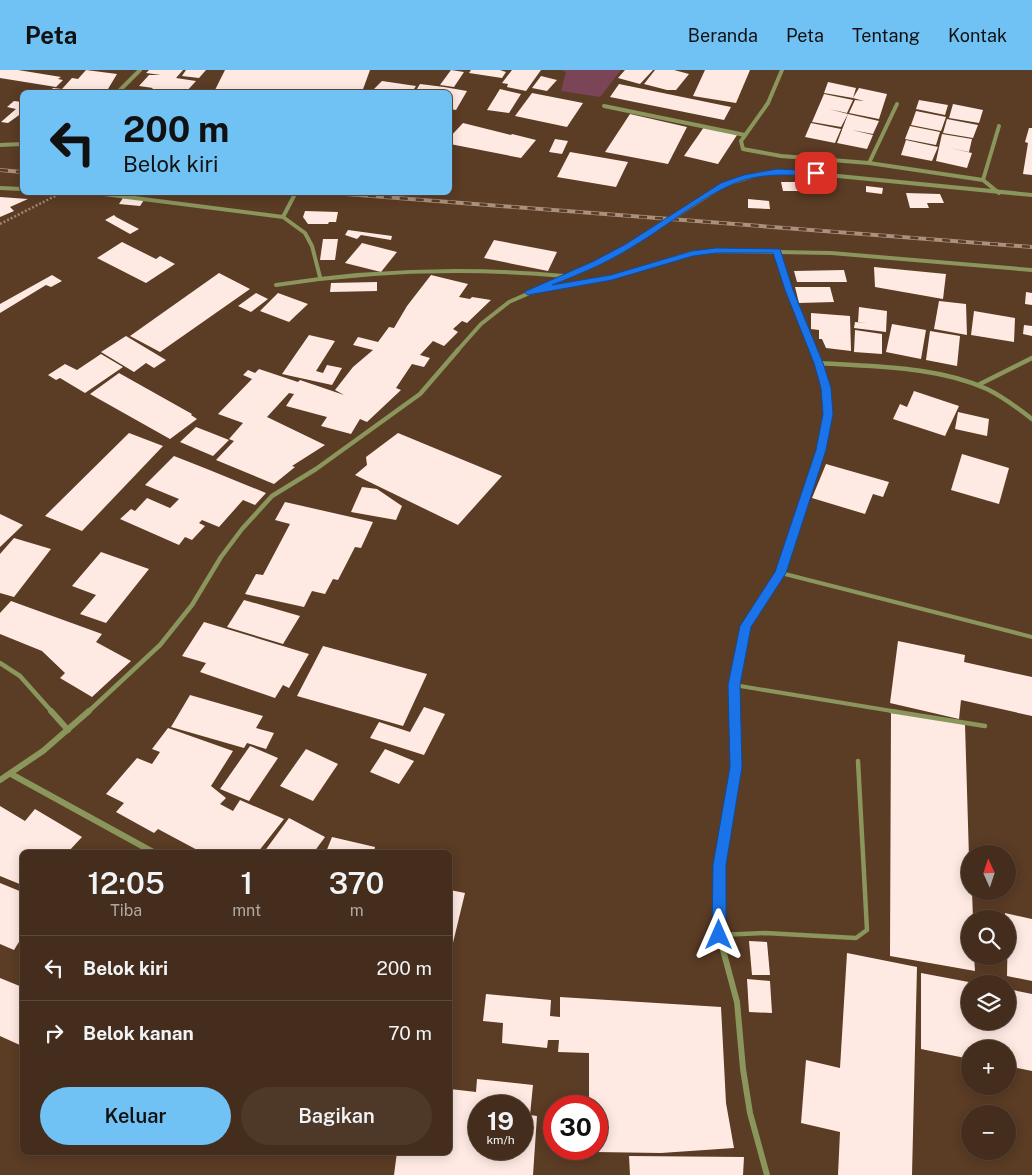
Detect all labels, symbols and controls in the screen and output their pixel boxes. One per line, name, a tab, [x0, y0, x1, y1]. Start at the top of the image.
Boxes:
text: Peta	[25, 21, 77, 49]
text: Beranda	[688, 25, 758, 46]
text: Peta	[786, 25, 824, 46]
text: Tentang	[852, 25, 920, 46]
text: Kontak	[948, 25, 1007, 46]
text: 200 m	[123, 109, 229, 150]
icon: left	[40, 110, 105, 175]
text: Belok kiri	[123, 151, 219, 177]
pin	[795, 152, 837, 194]
icon: arrive	[802, 159, 830, 187]
north arrow	[961, 845, 1016, 900]
map controls	[961, 845, 1016, 1160]
text: 12:05	[87, 865, 165, 901]
text: 1	[240, 865, 253, 901]
text: 370	[329, 865, 385, 901]
text: Tiba	[110, 901, 142, 920]
text: mnt	[232, 901, 261, 920]
text: m	[350, 901, 363, 920]
position arrow	[692, 908, 744, 960]
button: search	[961, 910, 1016, 965]
icon: left	[40, 954, 68, 982]
text: Belok kiri	[83, 957, 168, 979]
text: 200 m	[376, 957, 432, 979]
button: layers	[961, 975, 1016, 1030]
icon: right	[40, 1019, 68, 1047]
text: Belok kanan	[83, 1022, 194, 1044]
text: 70 m	[388, 1022, 432, 1044]
button: +	[961, 1040, 1016, 1095]
button: Keluar	[40, 1087, 231, 1145]
button: Bagikan	[241, 1087, 432, 1145]
speed limit sign: 30	[543, 1095, 608, 1160]
button: −	[961, 1105, 1016, 1160]
text: 19	[487, 1106, 514, 1136]
text: km/h	[486, 1133, 515, 1147]

